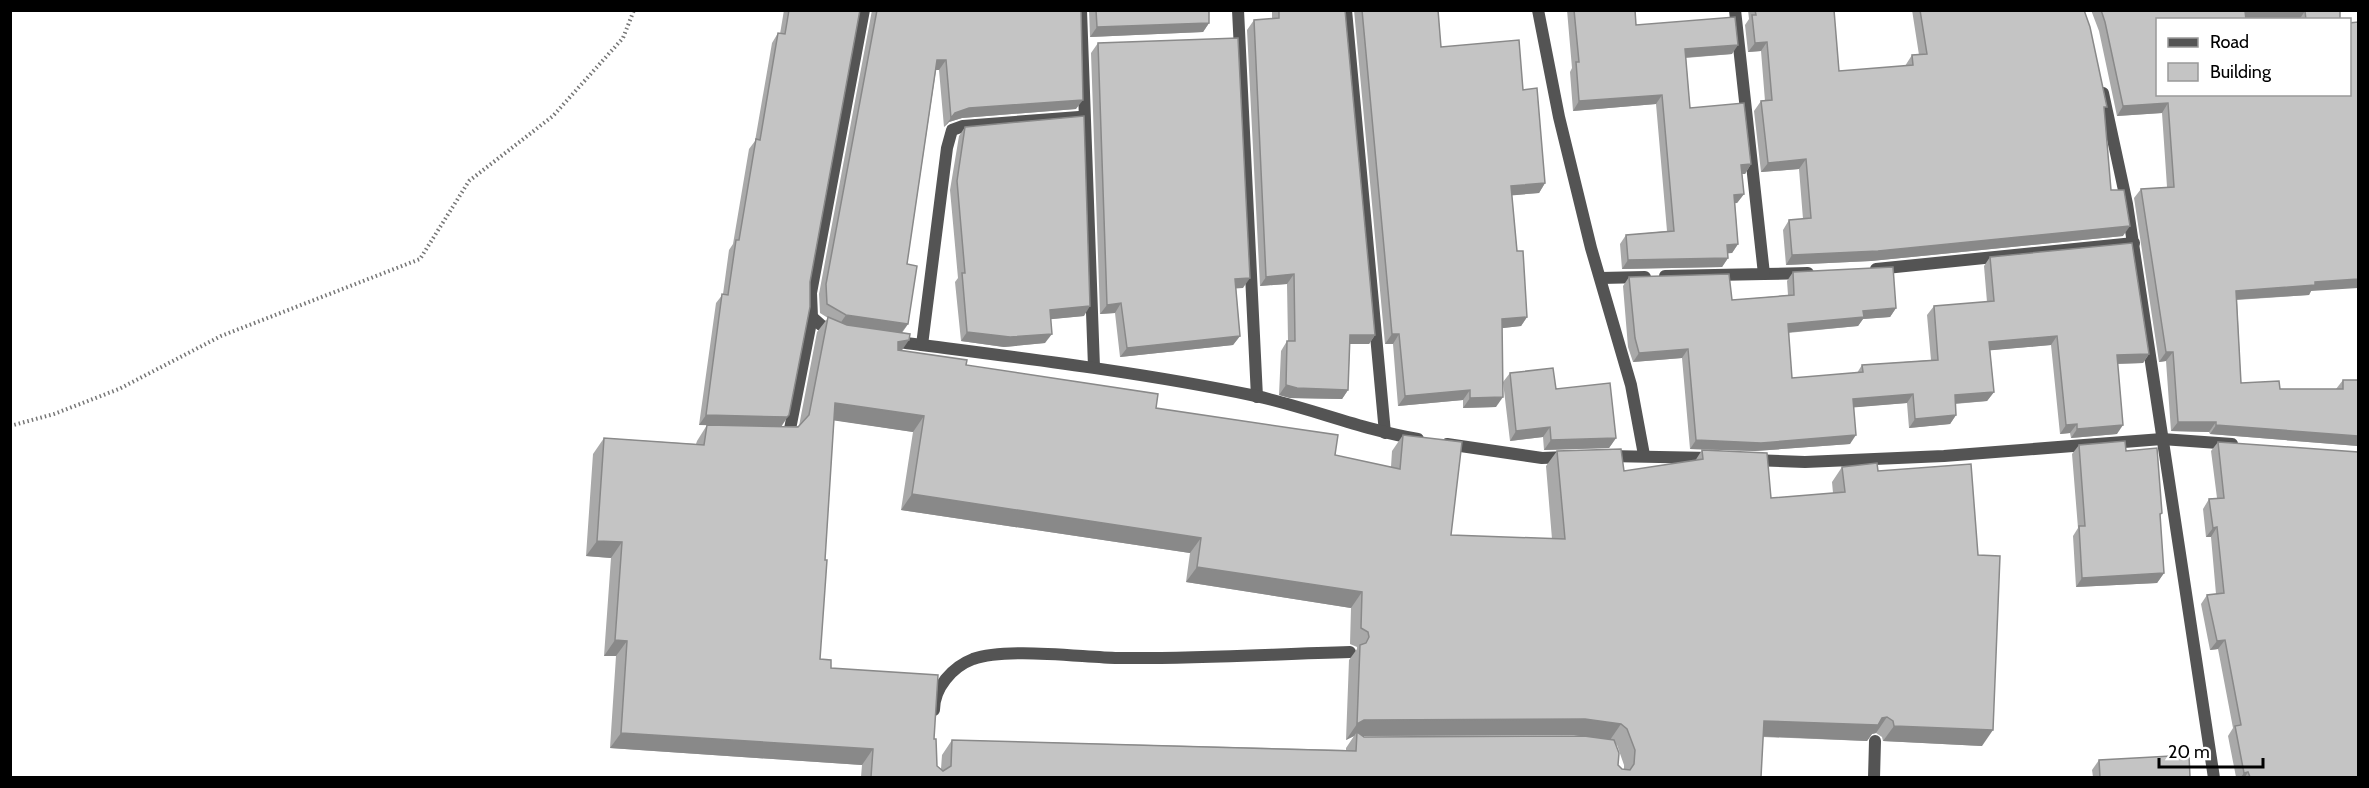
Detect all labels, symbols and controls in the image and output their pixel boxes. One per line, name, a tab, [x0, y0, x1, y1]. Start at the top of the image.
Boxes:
legend	[2156, 18, 2351, 96]
text: Road	[2210, 31, 2249, 53]
text: Building	[2210, 61, 2272, 83]
scale bar	[2159, 731, 2262, 769]
text: 20 m	[2168, 741, 2210, 763]

